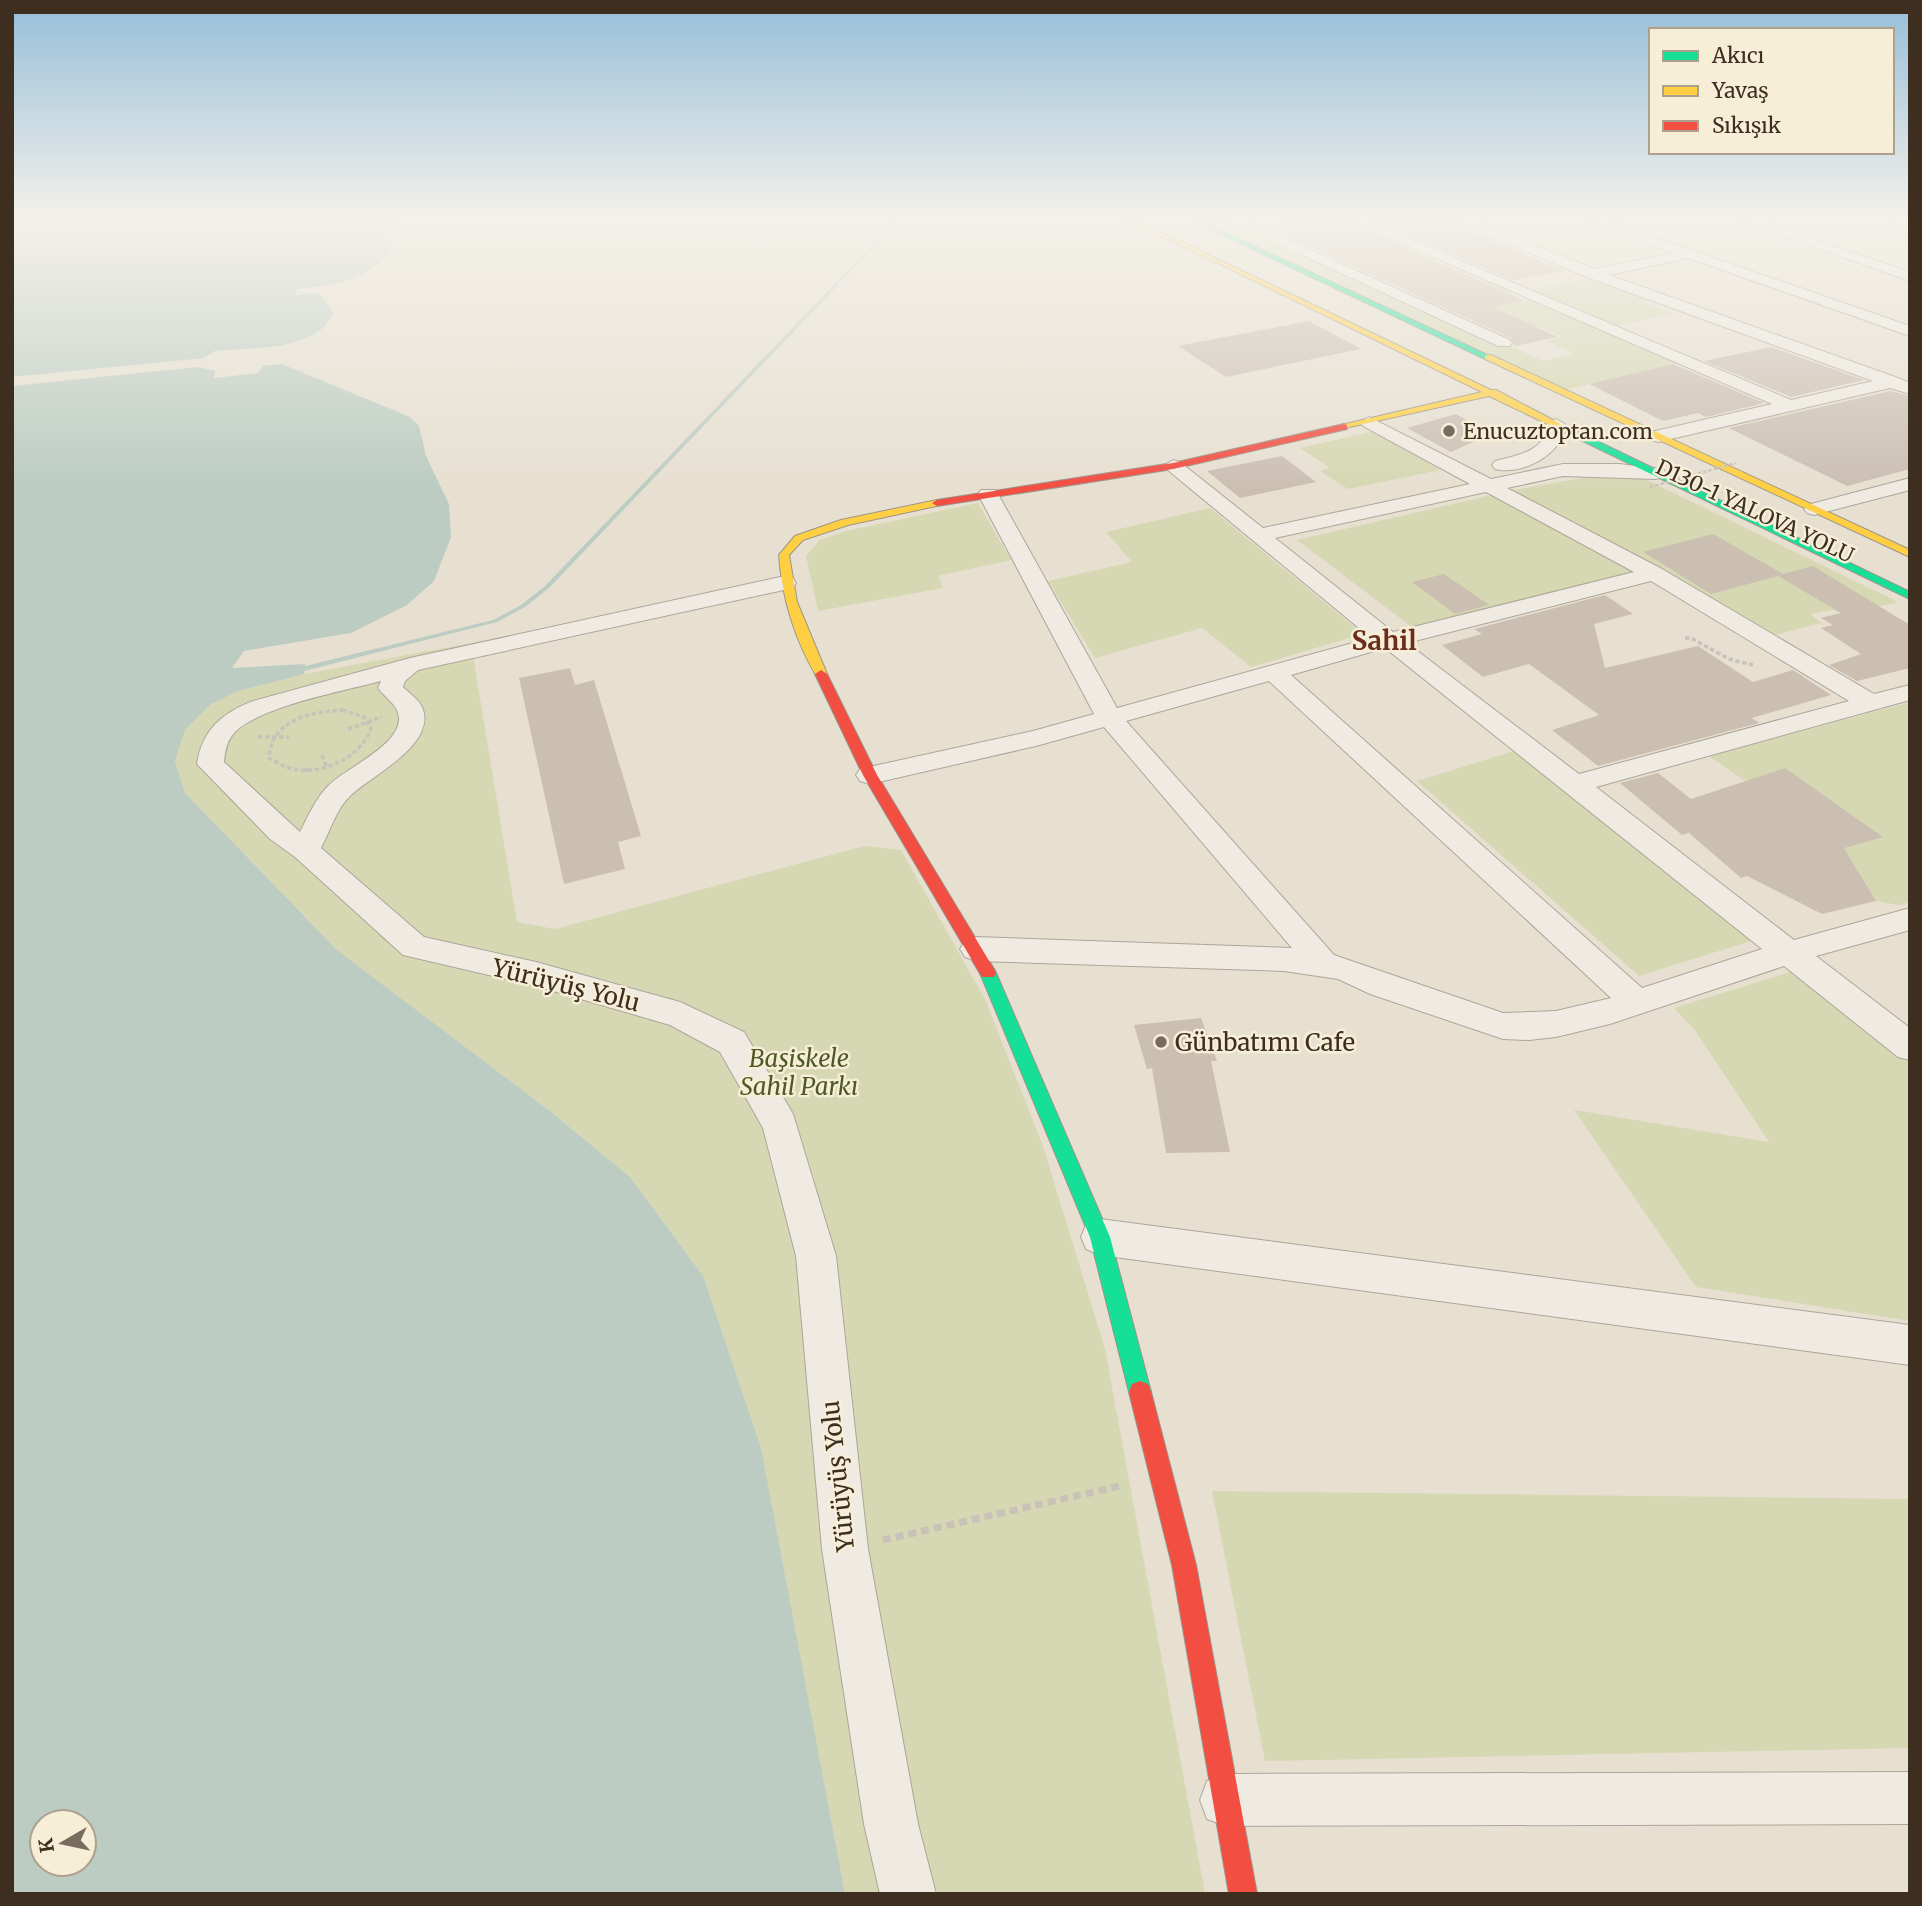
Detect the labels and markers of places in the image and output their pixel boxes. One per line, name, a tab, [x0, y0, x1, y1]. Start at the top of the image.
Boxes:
place label: Enucuztoptan.com	[1463, 418, 1653, 445]
marker: Enucuztoptan.com	[1441, 423, 1457, 439]
place label: Günbatımı Cafe	[1175, 1027, 1355, 1058]
marker: Günbatımı Cafe	[1153, 1034, 1169, 1050]

